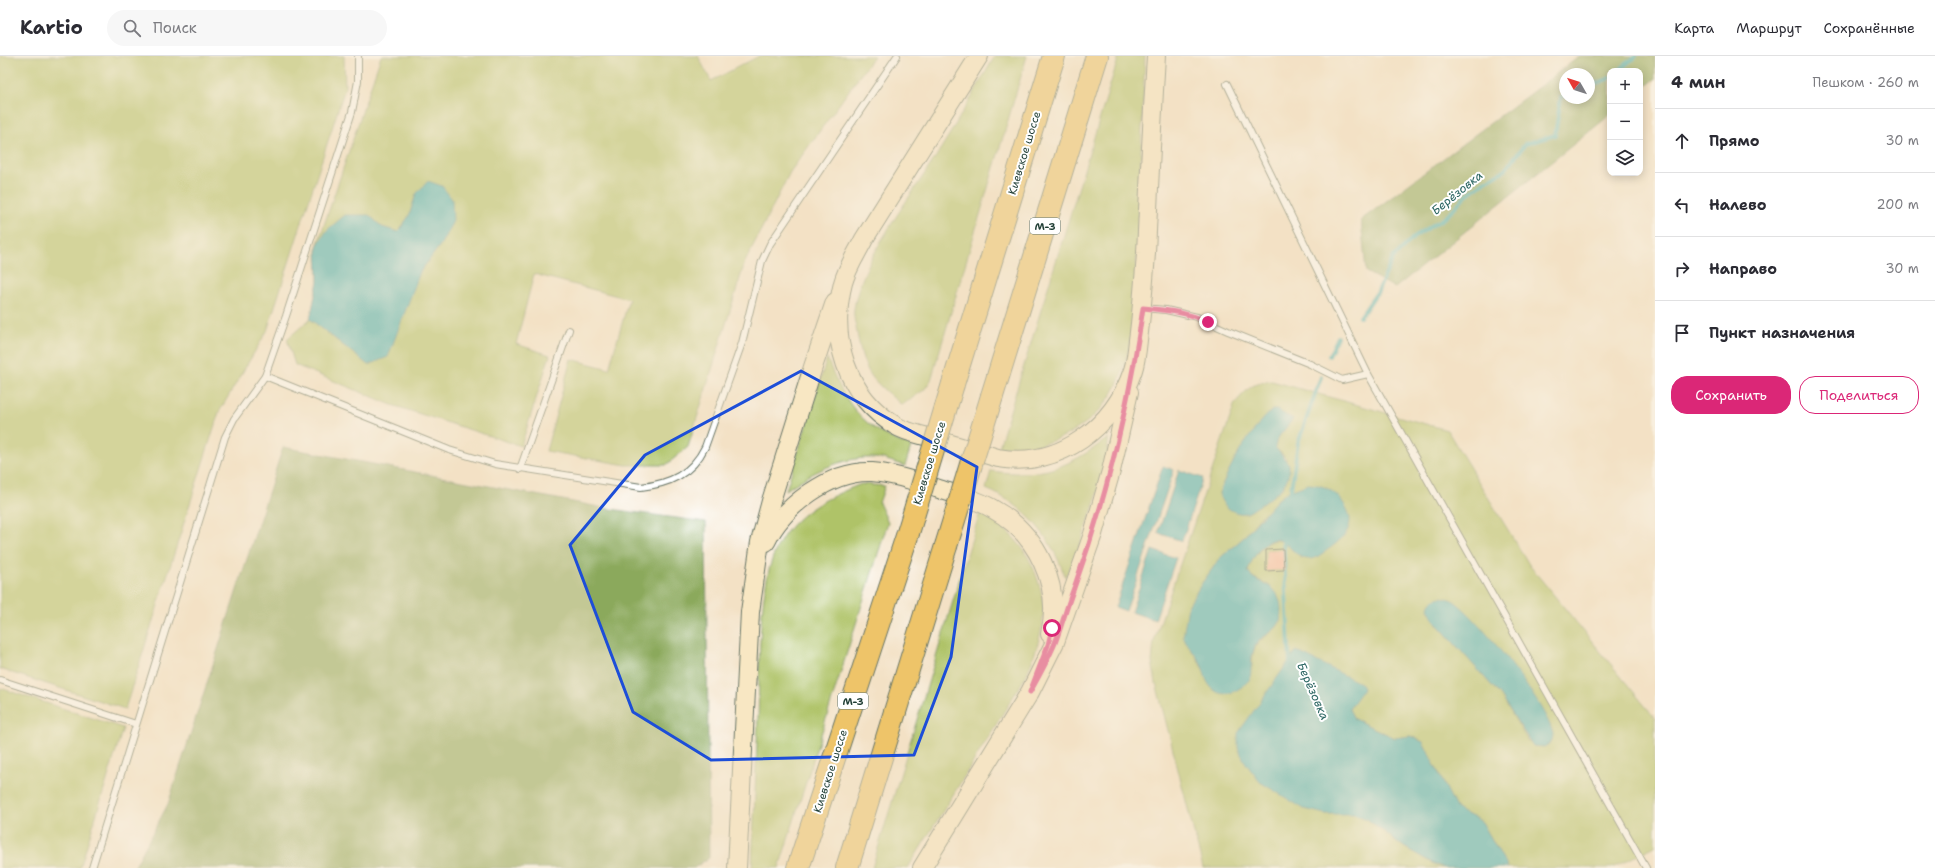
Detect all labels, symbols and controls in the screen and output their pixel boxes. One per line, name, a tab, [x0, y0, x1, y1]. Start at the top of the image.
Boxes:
search box	[107, 10, 387, 46]
text: Kartio	[20, 15, 83, 40]
icon: search	[121, 17, 143, 39]
text: Поиск	[153, 18, 197, 38]
text: Карта	[1674, 19, 1714, 37]
text: Маршрут	[1736, 19, 1802, 37]
text: Сохранённые	[1824, 19, 1915, 37]
north arrow	[1559, 68, 1595, 104]
map controls	[1607, 68, 1643, 176]
button: +	[1607, 68, 1643, 104]
text: 4 мин	[1671, 71, 1726, 93]
text: Пешком · 260 m	[1813, 74, 1919, 91]
button: −	[1607, 104, 1643, 140]
street label: Киевское шоссе	[1005, 110, 1044, 197]
icon: ahead	[1671, 130, 1693, 152]
text: Прямо	[1709, 131, 1759, 151]
text: 30 m	[1885, 132, 1919, 149]
button: layers	[1607, 140, 1643, 176]
water label: Берёзовка	[1428, 167, 1486, 219]
icon: left	[1671, 194, 1693, 216]
text: Налево	[1709, 195, 1767, 215]
text: 200 m	[1877, 196, 1919, 213]
road number: М-3	[1030, 218, 1060, 234]
icon: right	[1671, 258, 1693, 280]
text: Направо	[1709, 259, 1777, 279]
text: 30 m	[1885, 260, 1919, 277]
route end	[1199, 313, 1217, 331]
icon: arrive	[1671, 322, 1693, 344]
text: Пункт назначения	[1709, 323, 1855, 343]
button: Сохранить	[1671, 376, 1791, 414]
button: Поделиться	[1799, 376, 1919, 414]
street label: Киевское шоссе	[910, 420, 949, 507]
route start	[1043, 619, 1061, 637]
water label: Берёзовка	[1293, 660, 1333, 722]
road number: М-3	[838, 693, 868, 709]
street label: Киевское шоссе	[810, 728, 851, 815]

